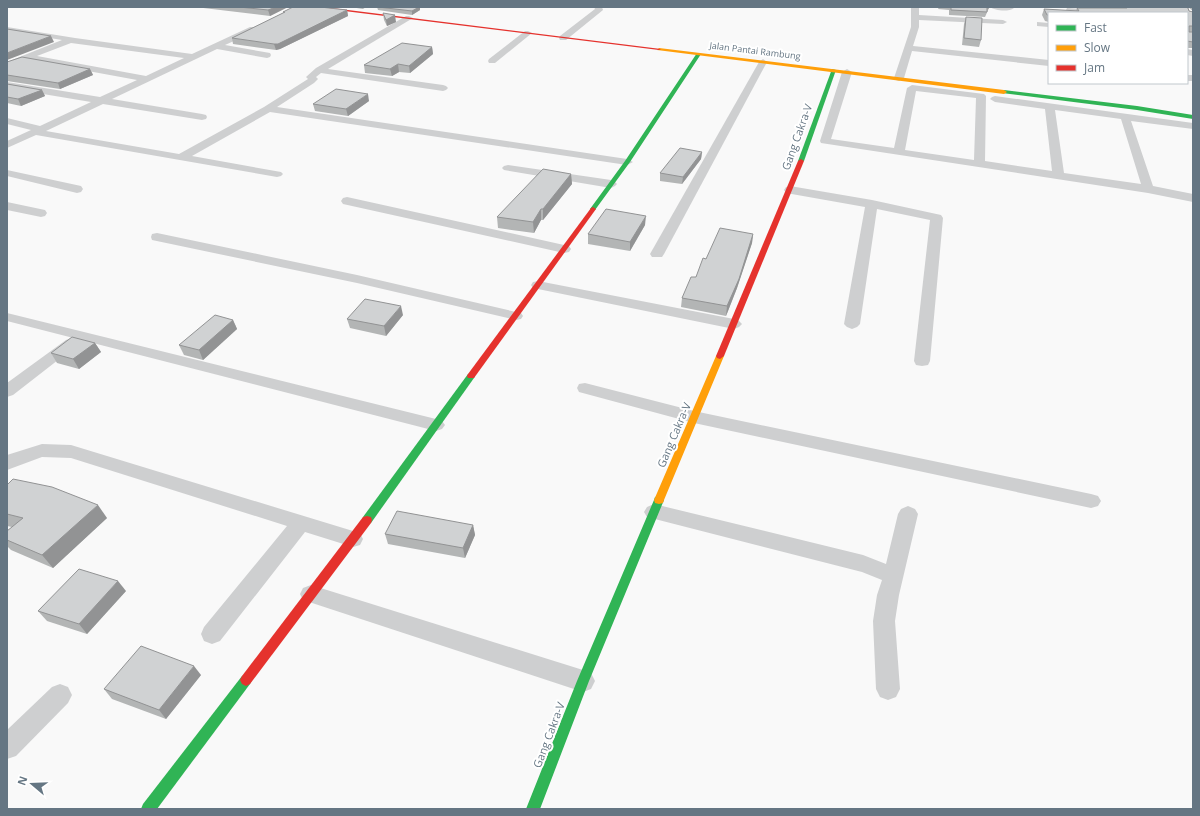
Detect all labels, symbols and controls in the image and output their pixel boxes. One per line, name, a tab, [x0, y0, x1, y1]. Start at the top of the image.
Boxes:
legend	[1048, 12, 1188, 84]
text: Fast	[1084, 19, 1107, 36]
street label: Jalan Pantai Rambung	[708, 38, 801, 63]
text: Slow	[1084, 39, 1111, 56]
text: Jam	[1083, 59, 1105, 76]
street label: Gang Cakra-V	[778, 101, 816, 172]
street label: Gang Cakra-V	[653, 400, 694, 470]
street label: Gang Cakra-V	[529, 699, 568, 770]
north arrow	[12, 764, 52, 804]
text: N	[14, 774, 31, 787]

